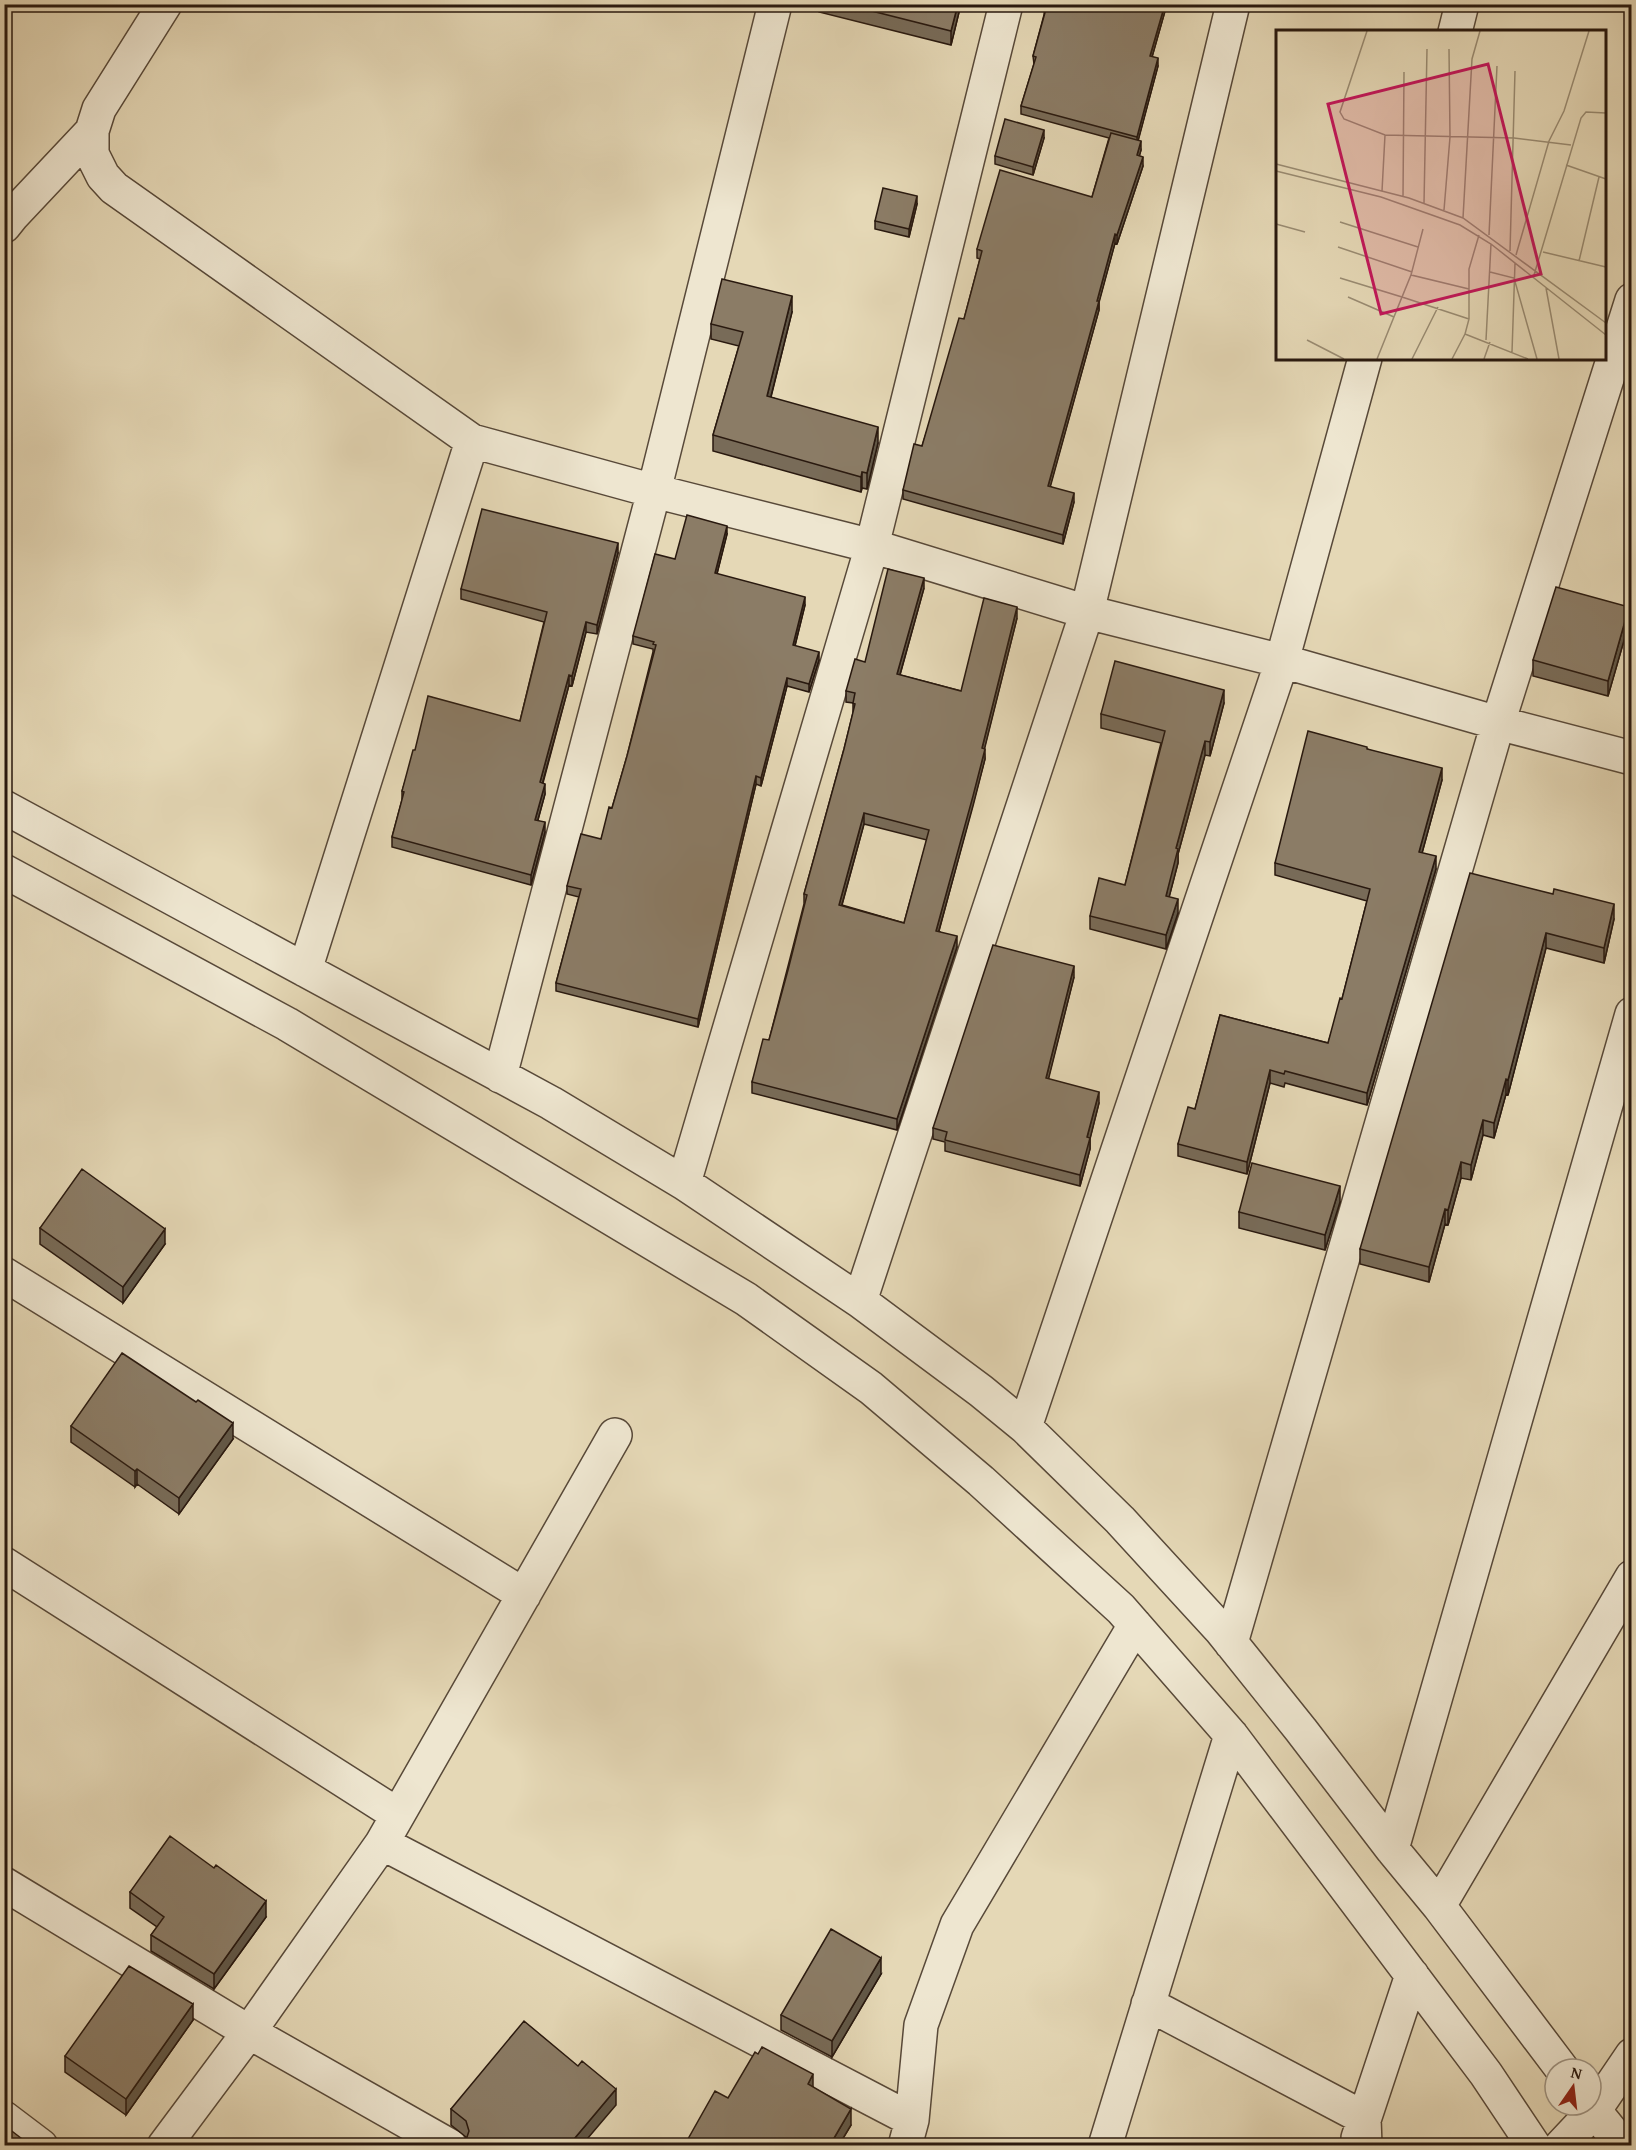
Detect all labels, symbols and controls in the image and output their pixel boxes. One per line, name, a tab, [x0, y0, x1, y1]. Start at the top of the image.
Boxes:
inset map	[1276, 30, 1606, 360]
north arrow	[1543, 2057, 1603, 2117]
text: N	[1569, 2060, 1585, 2085]

